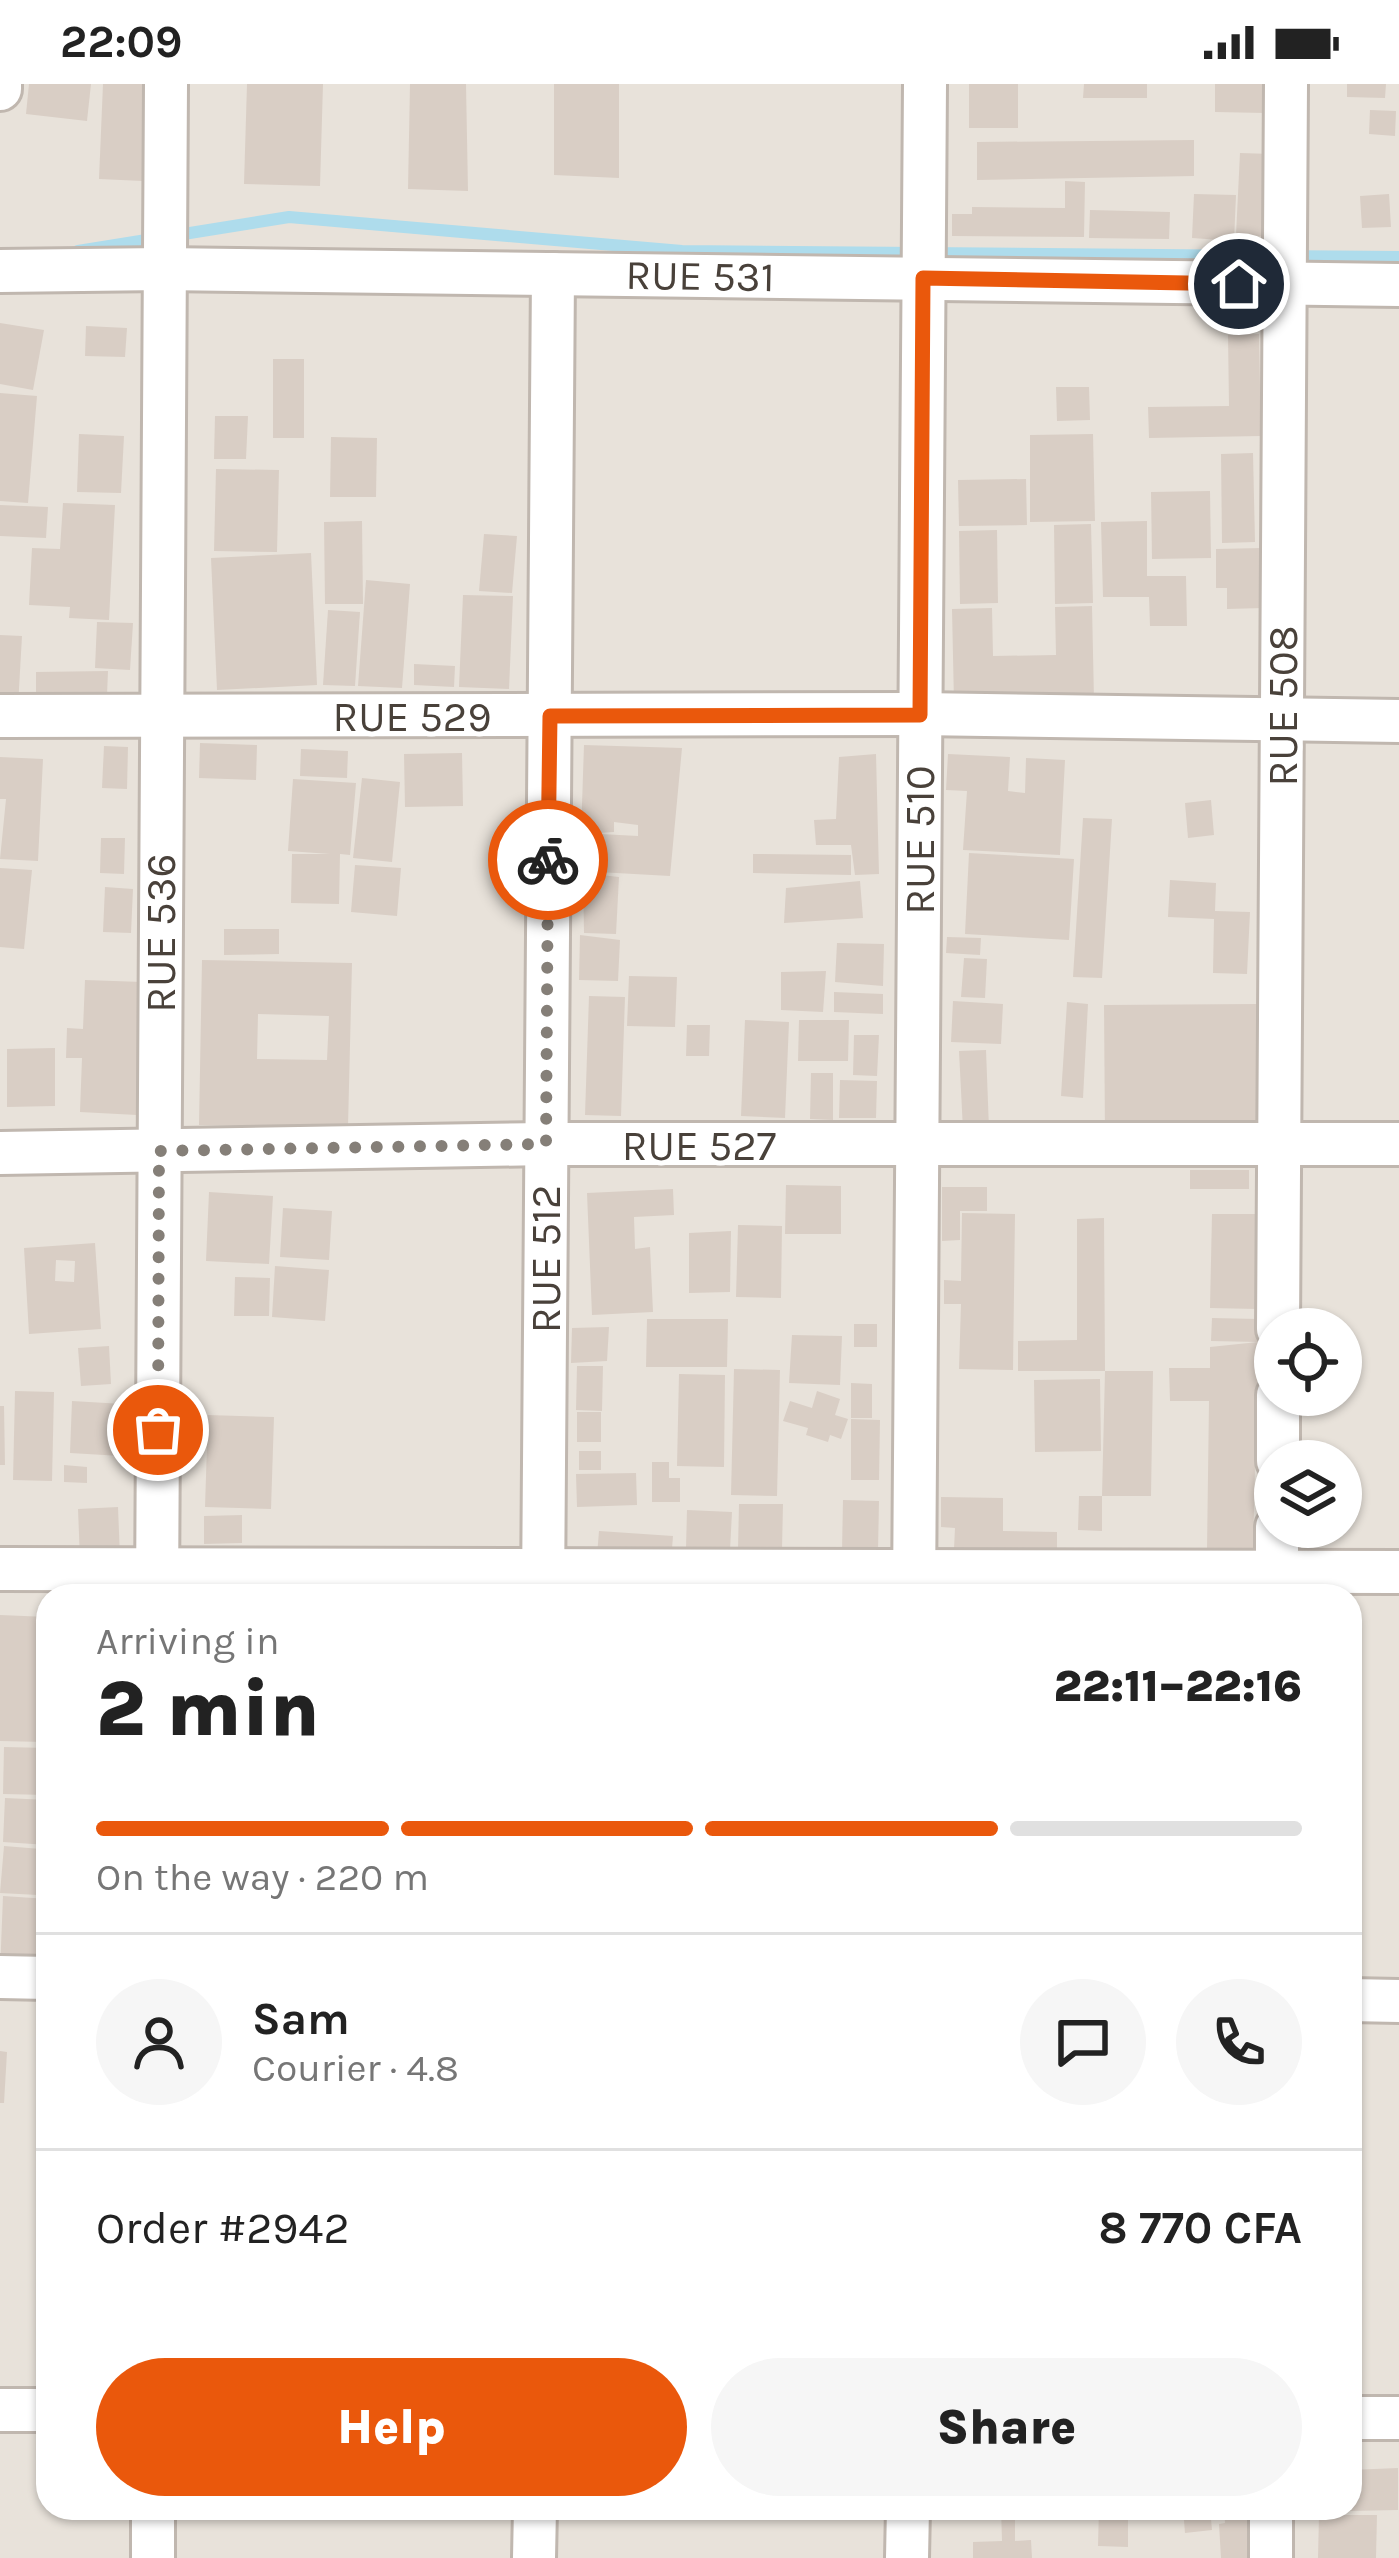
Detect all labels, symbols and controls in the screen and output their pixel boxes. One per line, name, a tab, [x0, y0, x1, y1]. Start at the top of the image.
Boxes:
text: 22:09	[60, 16, 183, 68]
pin	[1188, 233, 1290, 335]
street label: RUE 531	[625, 250, 775, 302]
icon: home	[1206, 251, 1272, 317]
street label: RUE 508	[1258, 625, 1308, 787]
street label: RUE 529	[332, 692, 492, 742]
street label: RUE 510	[895, 765, 945, 915]
courier	[488, 800, 608, 920]
icon: bike	[515, 827, 581, 893]
street label: RUE 536	[136, 853, 186, 1013]
street label: RUE 527	[622, 1121, 776, 1171]
street label: RUE 512	[521, 1185, 571, 1333]
map controls	[1254, 1308, 1362, 1548]
button: locate	[1254, 1308, 1362, 1416]
pin	[107, 1379, 209, 1481]
icon: bag	[125, 1397, 191, 1463]
button: layers	[1254, 1440, 1362, 1548]
text: Arriving in	[96, 1618, 279, 1664]
text: 22:11–22:16	[1053, 1660, 1302, 1712]
text: 2 min	[96, 1663, 320, 1755]
text: On the way · 220 m	[96, 1854, 429, 1900]
button: person	[96, 1979, 222, 2105]
button: chat	[1020, 1979, 1146, 2105]
button: phone	[1176, 1979, 1302, 2105]
text: Sam	[252, 1993, 350, 2045]
text: Courier · 4.8	[252, 2045, 459, 2091]
text: Order #2942	[96, 2202, 350, 2254]
text: 8 770 CFA	[1099, 2202, 1302, 2254]
button: Help	[96, 2358, 687, 2496]
button: Share	[711, 2358, 1302, 2496]

